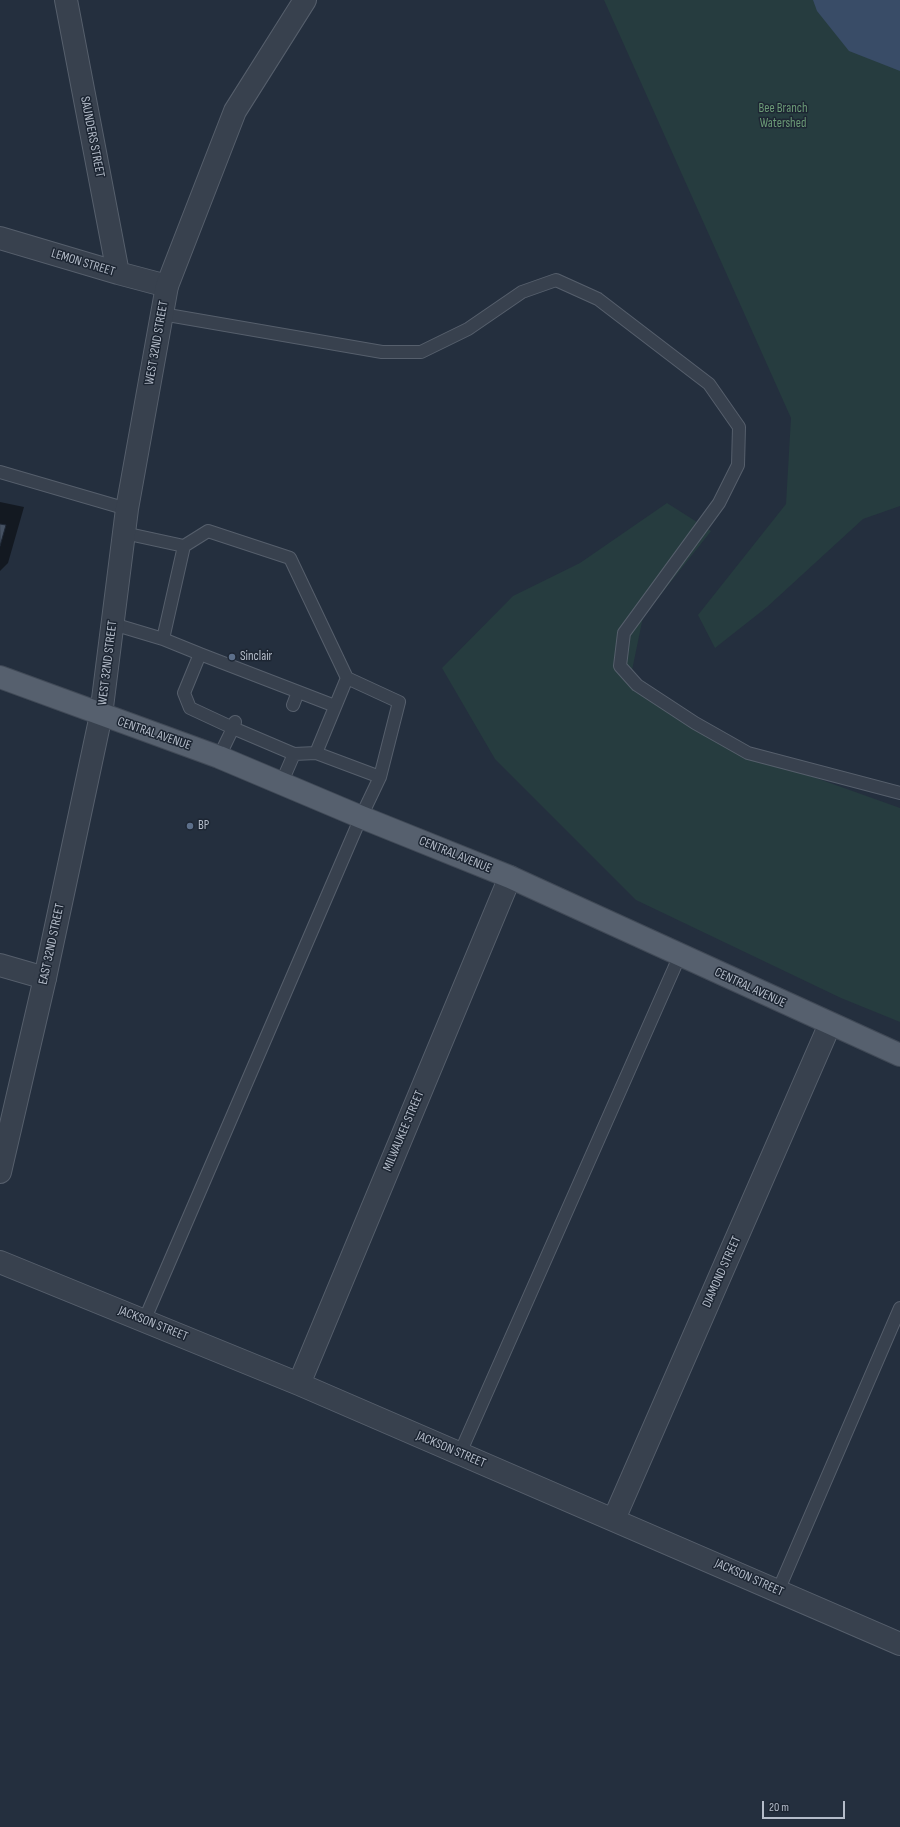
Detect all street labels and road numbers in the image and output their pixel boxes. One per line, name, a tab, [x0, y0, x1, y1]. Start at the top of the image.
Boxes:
street label: SAUNDERS STREET	[76, 95, 108, 179]
street label: LEMON STREET	[49, 246, 117, 280]
street label: WEST 32ND STREET	[142, 300, 172, 386]
street label: WEST 32ND STREET	[95, 620, 121, 706]
street label: CENTRAL AVENUE	[115, 714, 193, 754]
street label: CENTRAL AVENUE	[417, 833, 493, 877]
street label: EAST 32ND STREET	[36, 902, 68, 986]
street label: CENTRAL AVENUE	[712, 965, 788, 1011]
street label: MILWAUKEE STREET	[380, 1088, 428, 1174]
street label: DIAMOND STREET	[699, 1234, 745, 1310]
street label: JACKSON STREET	[116, 1303, 190, 1345]
street label: JACKSON STREET	[414, 1428, 488, 1472]
street label: JACKSON STREET	[712, 1556, 786, 1600]

